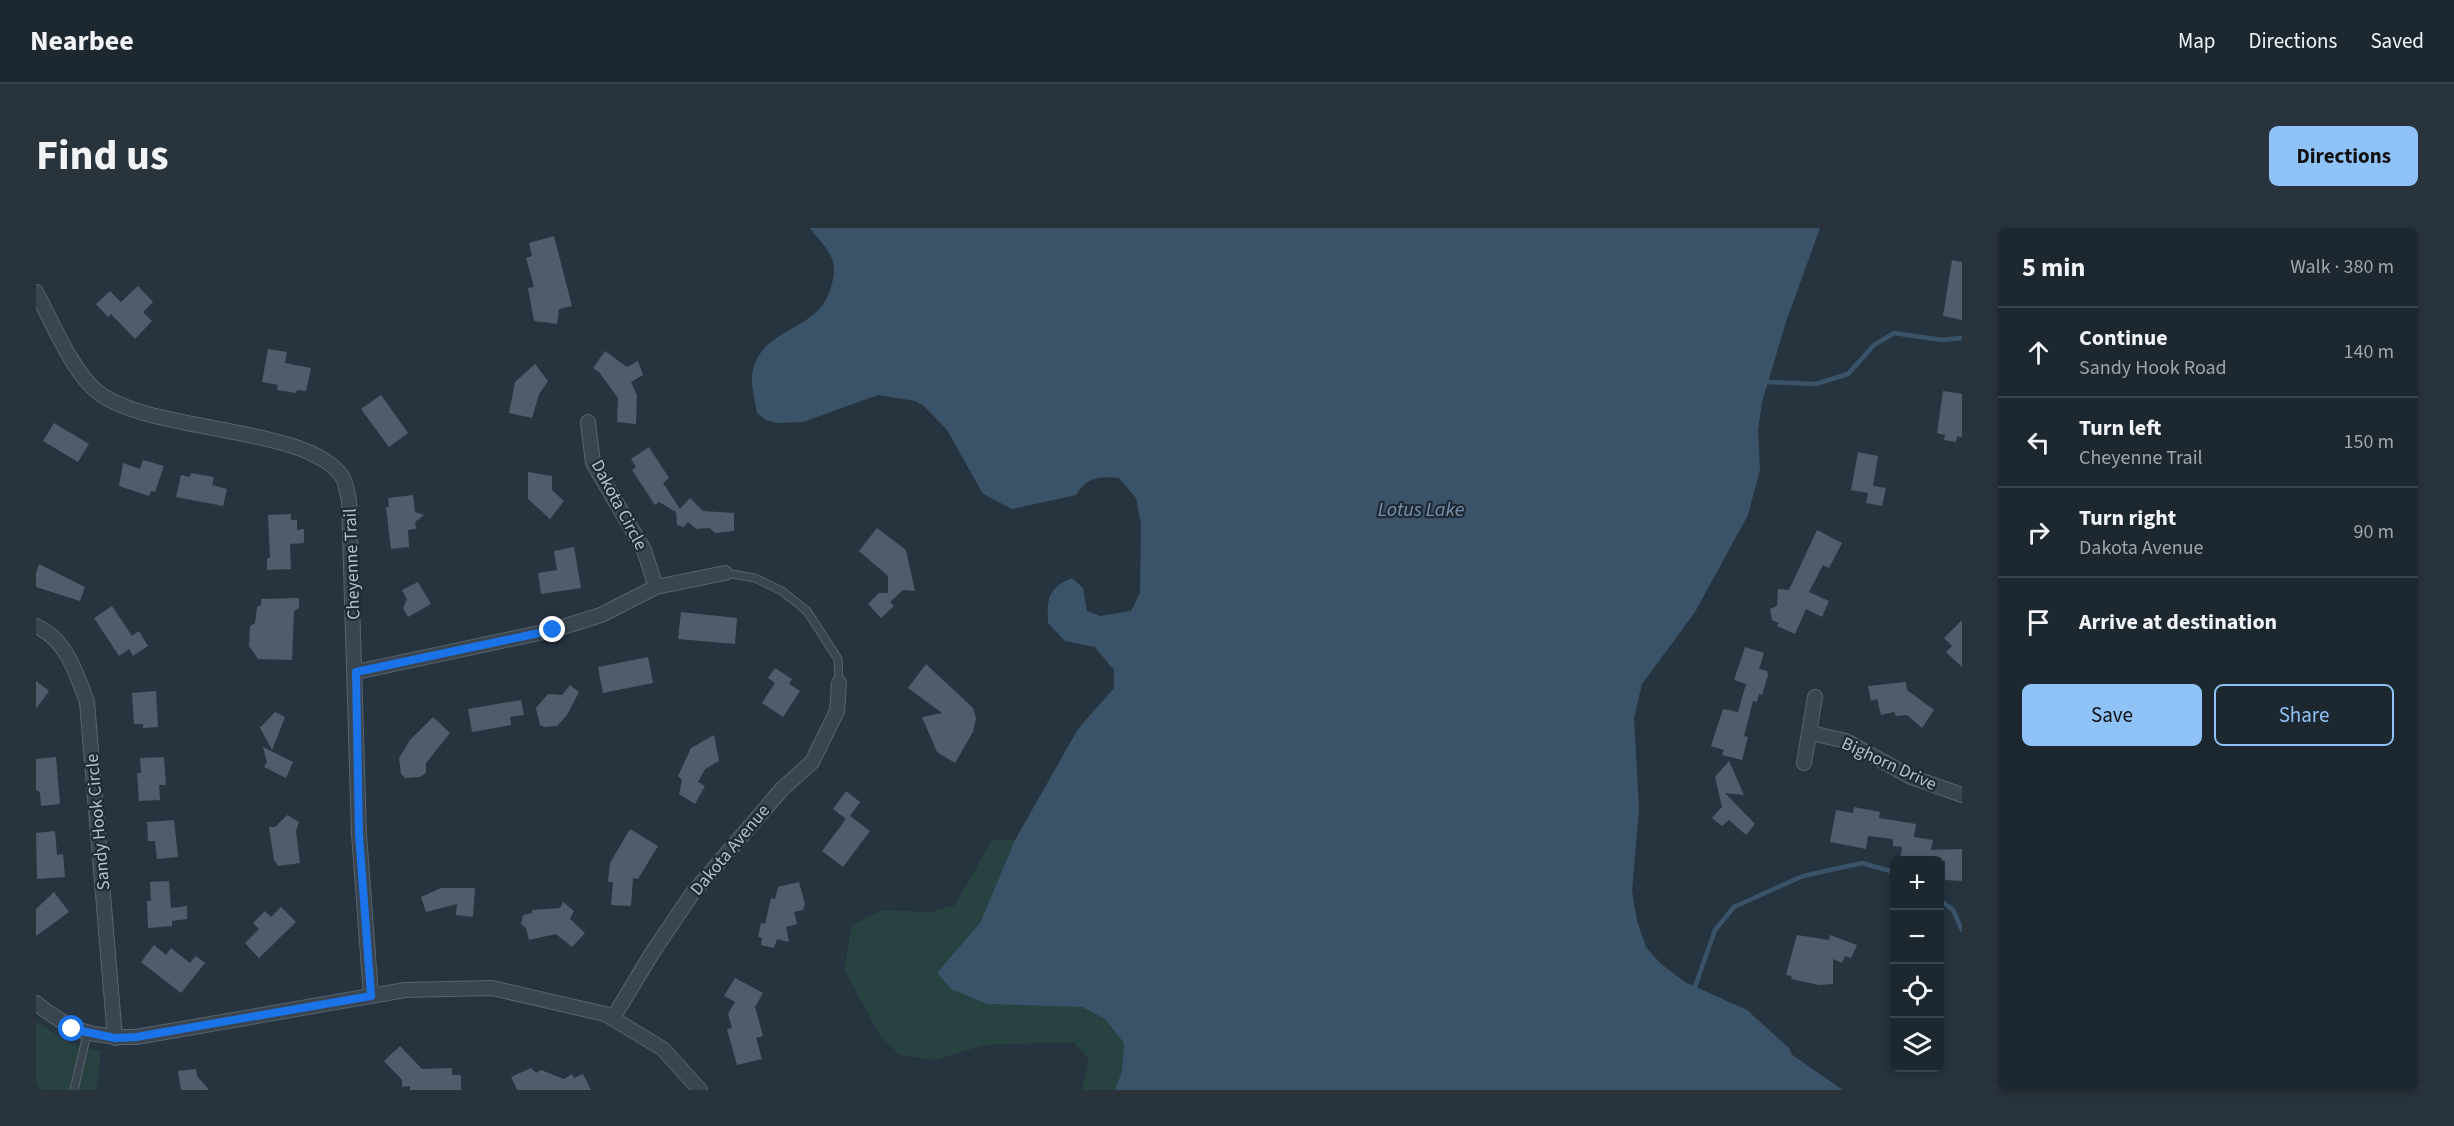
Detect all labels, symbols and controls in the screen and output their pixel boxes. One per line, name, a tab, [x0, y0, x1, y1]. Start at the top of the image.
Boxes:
text: Nearbee	[30, 21, 134, 61]
text: Map	[2178, 26, 2216, 56]
text: Directions	[2249, 26, 2337, 56]
text: Saved	[2370, 26, 2424, 56]
text: Find us	[36, 126, 169, 186]
button: Directions	[2269, 126, 2418, 186]
text: 5 min	[2022, 249, 2085, 286]
text: Walk · 380 m	[2290, 253, 2394, 281]
text: Continue	[2079, 322, 2168, 354]
icon: ahead	[2022, 336, 2055, 369]
text: 140 m	[2344, 338, 2394, 366]
text: Sandy Hook Road	[2079, 354, 2227, 382]
text: Turn left	[2079, 412, 2161, 444]
icon: left	[2022, 426, 2055, 459]
text: 150 m	[2344, 428, 2394, 456]
text: Cheyenne Trail	[2079, 444, 2203, 472]
street label: Dakota Circle	[585, 455, 653, 555]
water label: Lotus Lake	[1378, 496, 1464, 524]
text: Turn right	[2079, 502, 2176, 534]
street label: Cheyenne Trail	[338, 508, 366, 620]
icon: right	[2022, 516, 2055, 549]
text: 90 m	[2354, 518, 2394, 546]
text: Dakota Avenue	[2079, 534, 2203, 562]
icon: arrive	[2022, 606, 2055, 639]
text: Arrive at destination	[2079, 606, 2277, 638]
route end	[539, 616, 565, 642]
button: Save	[2022, 684, 2202, 746]
button: Share	[2214, 684, 2394, 746]
street label: Bighorn Drive	[1837, 731, 1941, 797]
street label: Sandy Hook Circle	[80, 753, 116, 891]
street label: Dakota Avenue	[684, 799, 776, 901]
map controls	[1890, 856, 1944, 1072]
button: +	[1890, 856, 1944, 910]
button: −	[1890, 910, 1944, 964]
button: locate	[1890, 964, 1944, 1018]
route start	[58, 1015, 84, 1041]
button: layers	[1890, 1018, 1944, 1072]

